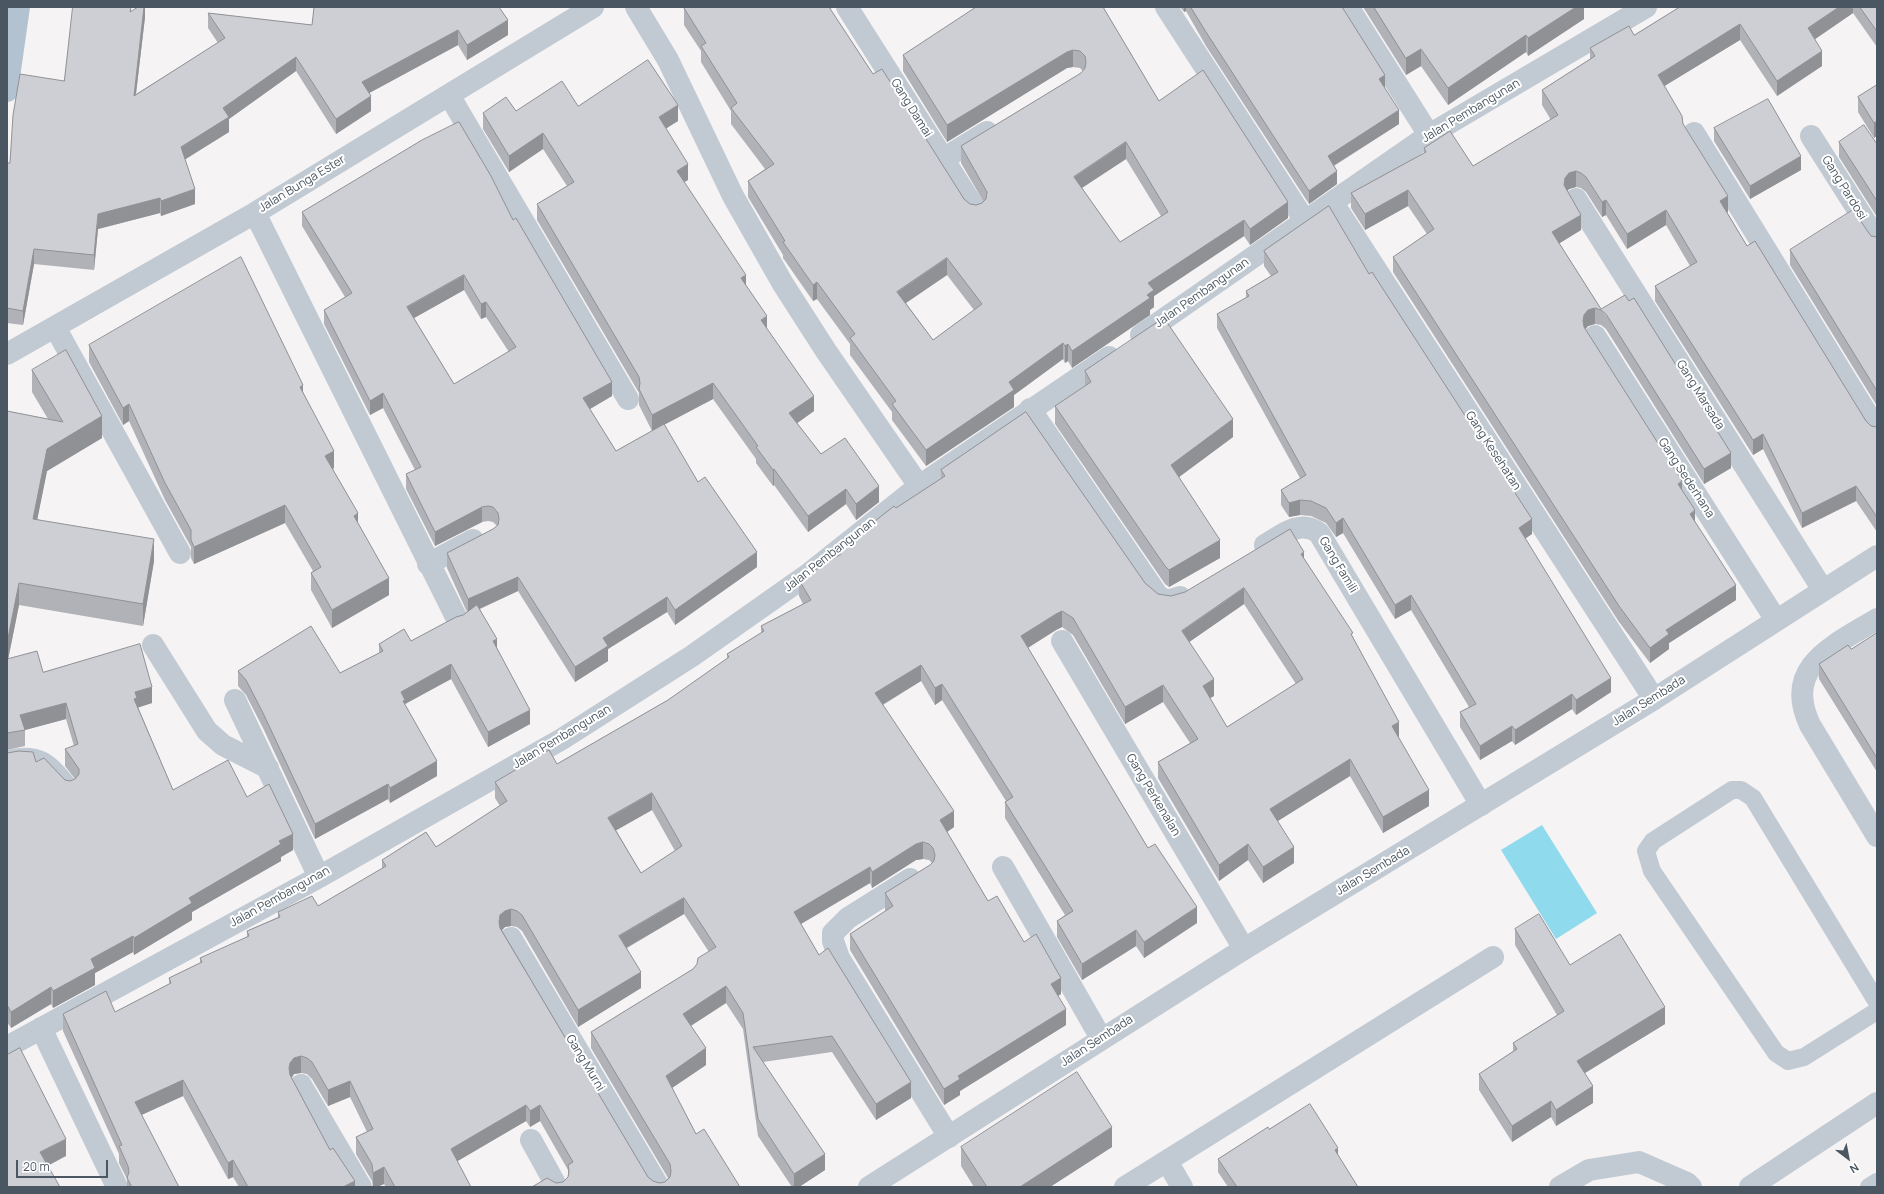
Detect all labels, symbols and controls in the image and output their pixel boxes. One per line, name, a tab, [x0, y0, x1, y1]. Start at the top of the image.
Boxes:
street label: Gang Damai	[887, 76, 935, 140]
street label: Jalan Pembangunan	[1420, 76, 1522, 146]
street label: Jalan Bunga Ester	[256, 153, 348, 215]
street label: Gang Pardosi	[1819, 153, 1869, 223]
street label: Jalan Pembangunan	[1152, 255, 1252, 331]
street label: Gang Marsada	[1673, 358, 1727, 432]
street label: Gang Kesehatan	[1462, 409, 1524, 493]
street label: Gang Sederhana	[1655, 435, 1717, 521]
street label: Jalan Pembangunan	[782, 515, 878, 595]
street label: Gang Famili	[1316, 534, 1360, 596]
street label: Jalan Sembada	[1610, 673, 1688, 729]
street label: Jalan Pembangunan	[511, 702, 613, 772]
street label: Gang Perkenalan	[1123, 751, 1183, 839]
street label: Jalan Sembada	[1334, 843, 1412, 899]
street label: Jalan Pembangunan	[228, 864, 332, 930]
street label: Jalan Sembada	[1058, 1012, 1136, 1070]
street label: Gang Murni	[563, 1032, 607, 1094]
north arrow	[1828, 1138, 1868, 1178]
scale bar	[18, 1152, 110, 1178]
text: 20 m	[23, 1158, 50, 1175]
text: N	[1847, 1160, 1862, 1177]

